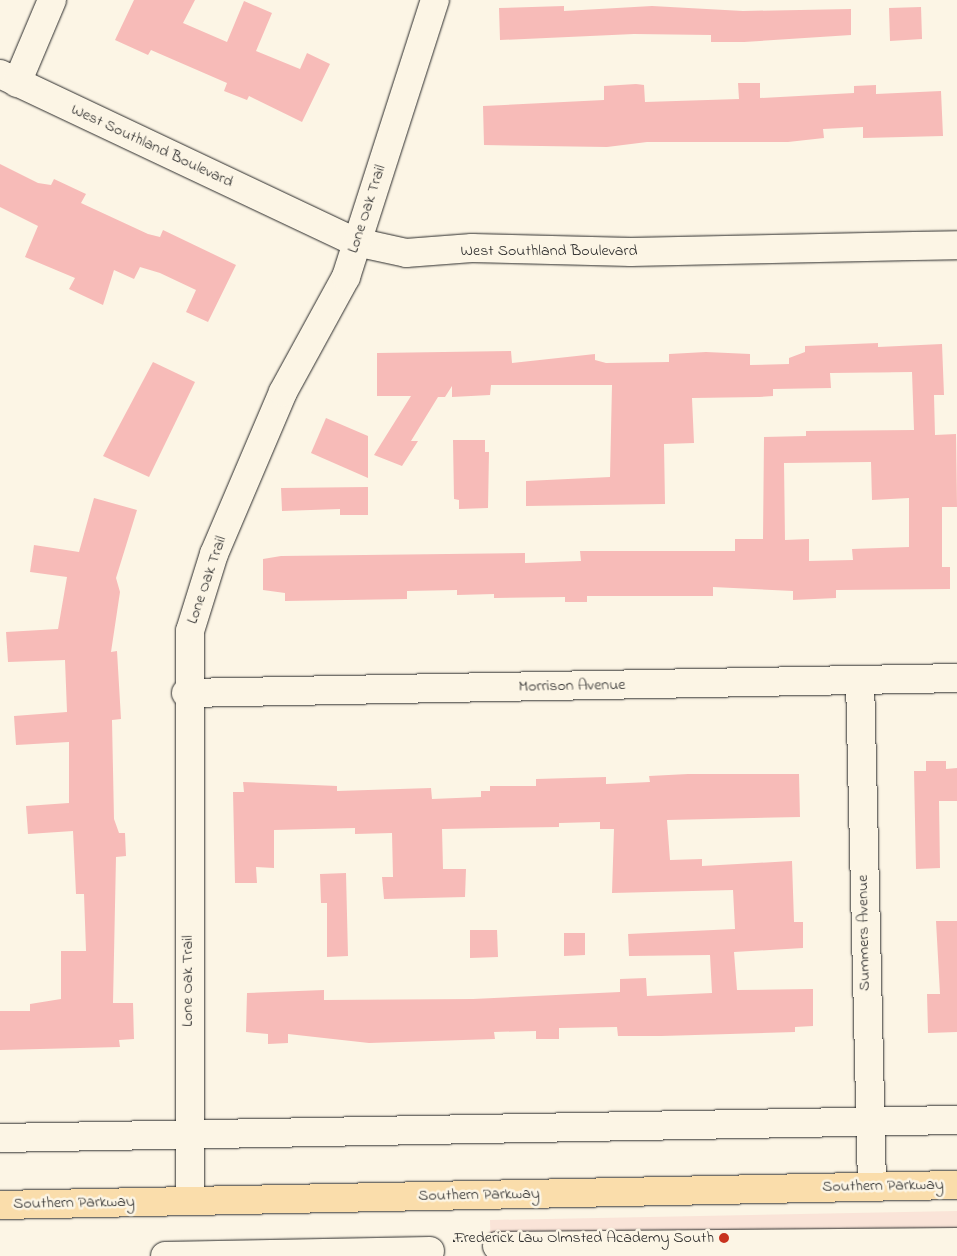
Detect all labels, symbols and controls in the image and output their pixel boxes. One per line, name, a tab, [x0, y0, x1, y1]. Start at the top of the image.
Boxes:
street label: West Southland Boulevard	[68, 100, 236, 192]
street label: Lone Oak Trail	[344, 162, 390, 256]
street label: West Southland Boulevard	[461, 241, 637, 261]
street label: Lone Oak Trail	[183, 533, 231, 627]
street label: Morrison Avenue	[518, 675, 626, 697]
street label: Summers Avenue	[853, 875, 875, 991]
street label: Lone Oak Trail	[178, 935, 198, 1027]
street label: Southern Parkway	[822, 1175, 944, 1197]
street label: Southern Parkway	[418, 1184, 540, 1206]
street label: Southern Parkway	[13, 1192, 135, 1214]
place label: Frederick Law Olmsted Academy South	[455, 1228, 714, 1248]
marker: Frederick Law Olmsted Academy South	[718, 1232, 730, 1244]

